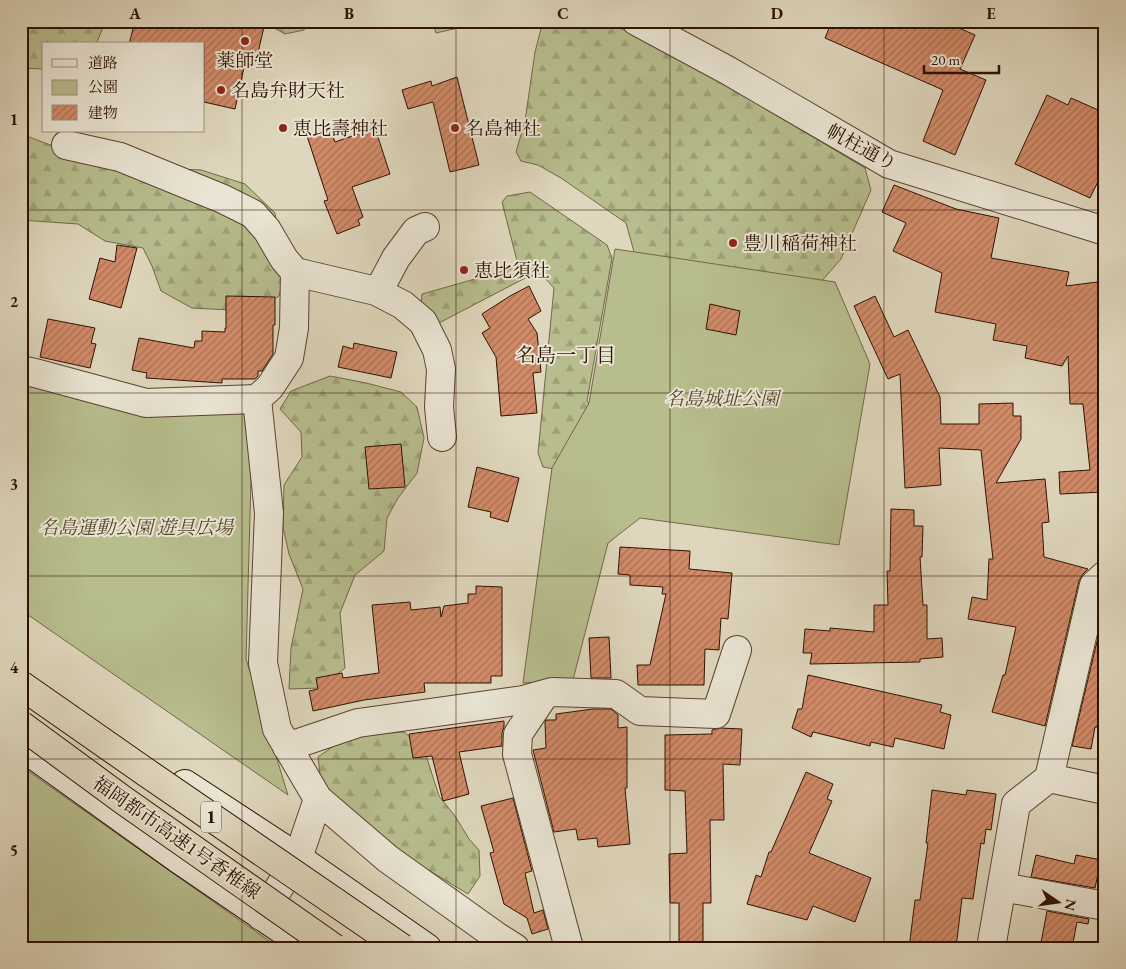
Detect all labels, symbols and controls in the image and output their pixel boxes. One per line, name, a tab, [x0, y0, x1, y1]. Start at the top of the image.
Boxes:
text: A	[128, 3, 141, 24]
text: B	[344, 3, 354, 24]
text: C	[557, 3, 569, 24]
text: D	[771, 3, 783, 24]
text: E	[986, 3, 996, 24]
marker: 薬師堂	[239, 35, 251, 47]
legend	[42, 42, 205, 132]
scale bar	[924, 42, 998, 74]
place label: 薬師堂	[216, 48, 274, 73]
text: 20 m	[931, 50, 960, 69]
text: 道路	[88, 53, 118, 72]
text: 公園	[88, 77, 118, 96]
place label: 名島弁財天社	[231, 78, 345, 103]
marker: 名島弁財天社	[215, 84, 227, 96]
text: 建物	[88, 103, 118, 122]
text: 1	[10, 109, 18, 130]
place label: 恵比壽神社	[293, 116, 388, 141]
place label: 名島神社	[465, 116, 541, 141]
street label: 帆柱通り	[822, 119, 901, 176]
marker: 恵比壽神社	[277, 122, 289, 134]
marker: 名島神社	[449, 122, 461, 134]
place label: 豊川稲荷神社	[743, 231, 857, 256]
marker: 豊川稲荷神社	[727, 237, 739, 249]
place label: 恵比須社	[474, 258, 550, 283]
marker: 恵比須社	[458, 264, 470, 276]
text: 2	[10, 291, 19, 312]
district label: 名島一丁目	[516, 342, 616, 368]
park label: 名島城址公園	[665, 386, 782, 411]
text: 3	[10, 474, 18, 495]
park label: 名島運動公園 遊具広場	[39, 515, 235, 540]
text: 4	[10, 657, 19, 678]
street label: 福岡都市高速1号香椎線	[88, 770, 265, 905]
road number: 1	[201, 802, 221, 832]
text: 5	[10, 840, 18, 861]
north arrow	[1034, 876, 1084, 926]
text: N	[1060, 897, 1081, 913]

